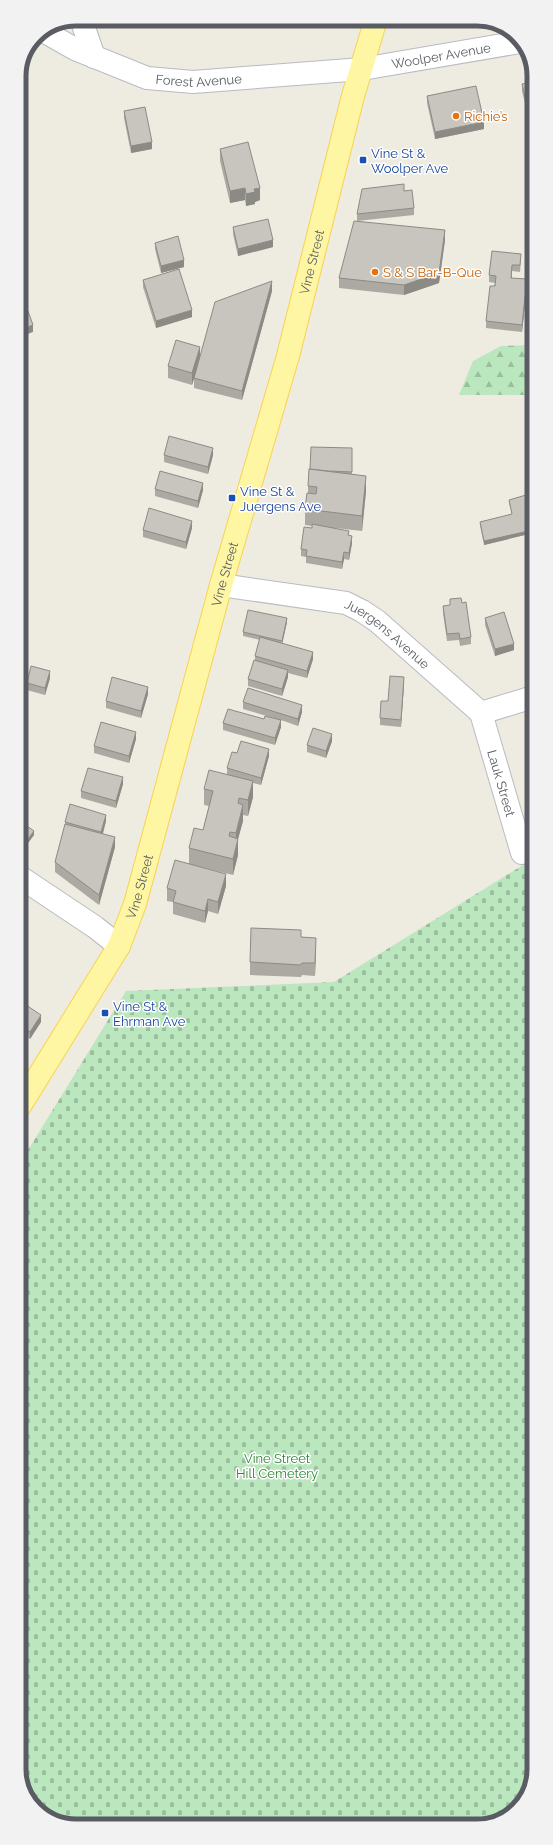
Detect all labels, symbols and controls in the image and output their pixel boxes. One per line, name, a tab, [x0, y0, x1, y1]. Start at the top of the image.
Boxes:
street label: Woolper Avenue	[390, 40, 492, 71]
street label: Forest Avenue	[155, 71, 243, 90]
place label: Richie’s	[464, 109, 508, 124]
marker: Richie’s	[451, 111, 461, 121]
place label: Vine St & Woolper Ave	[371, 146, 449, 176]
marker: Vine St & Woolper Ave	[358, 155, 368, 165]
street label: Vine Street	[296, 227, 327, 296]
place label: S & S Bar-B-Que	[383, 265, 482, 280]
marker: S & S Bar-B-Que	[370, 267, 380, 277]
place label: Vine St & Juergens Ave	[240, 484, 321, 514]
marker: Vine St & Juergens Ave	[227, 493, 237, 503]
street label: Vine Street	[208, 539, 241, 608]
street label: Juergens Avenue	[342, 596, 433, 672]
street label: Lauk Street	[485, 748, 519, 819]
street label: Vine Street	[123, 852, 156, 921]
place label: Vine St & Ehrman Ave	[113, 999, 186, 1029]
marker: Vine St & Ehrman Ave	[100, 1008, 110, 1018]
park label: Vine Street Hill Cemetery	[236, 1451, 318, 1481]

